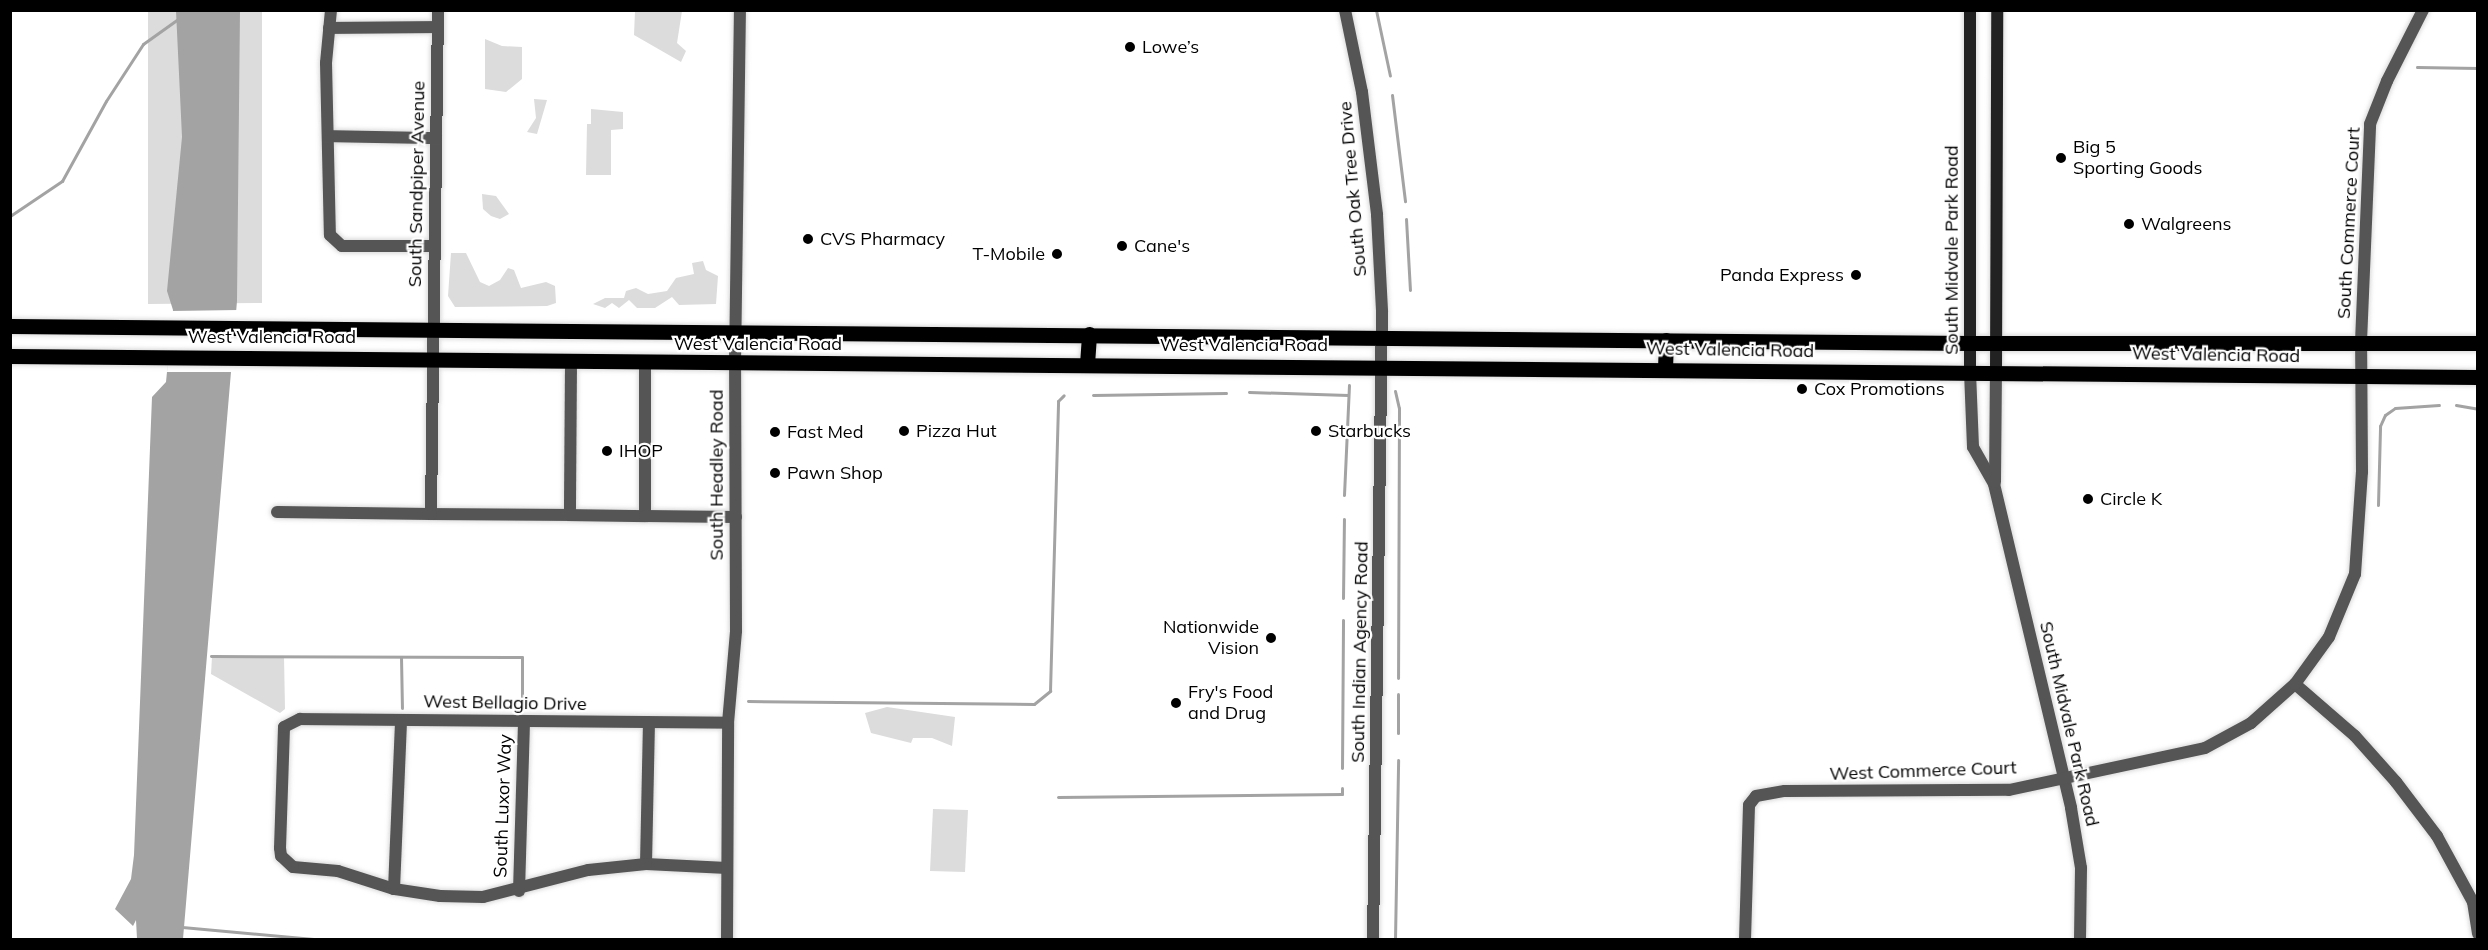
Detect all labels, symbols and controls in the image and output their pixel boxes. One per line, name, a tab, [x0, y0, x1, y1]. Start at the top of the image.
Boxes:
place label: Lowe’s	[1142, 36, 1199, 58]
marker: Lowe’s	[1123, 40, 1137, 54]
street label: South Sandpiper Avenue	[404, 81, 430, 287]
street label: South Oak Tree Drive	[1335, 101, 1371, 277]
street label: South Commerce Court	[2333, 127, 2365, 319]
place label: Big 5 Sporting Goods	[2073, 137, 2202, 180]
street label: South Midvale Park Road	[1941, 145, 1963, 355]
marker: Big 5 Sporting Goods	[2054, 151, 2068, 165]
place label: Walgreens	[2141, 213, 2231, 235]
marker: Walgreens	[2122, 217, 2136, 231]
place label: CVS Pharmacy	[820, 228, 945, 250]
marker: CVS Pharmacy	[801, 232, 815, 246]
place label: Cane's	[1134, 235, 1190, 257]
marker: Cane's	[1115, 239, 1129, 253]
place label: T-Mobile	[972, 243, 1045, 265]
marker: T-Mobile	[1050, 247, 1064, 261]
place label: Panda Express	[1720, 264, 1844, 286]
marker: Panda Express	[1849, 268, 1863, 282]
street label: West Valencia Road	[188, 326, 356, 348]
street label: West Valencia Road	[674, 333, 842, 355]
street label: West Valencia Road	[1160, 334, 1328, 356]
street label: West Valencia Road	[1646, 338, 1814, 362]
street label: West Valencia Road	[2132, 343, 2300, 367]
place label: Cox Promotions	[1814, 378, 1945, 400]
marker: Cox Promotions	[1795, 382, 1809, 396]
street label: South Headley Road	[706, 390, 728, 560]
place label: Pizza Hut	[916, 420, 997, 442]
place label: Starbucks	[1328, 420, 1411, 442]
place label: Fast Med	[787, 421, 863, 443]
marker: Pizza Hut	[897, 424, 911, 438]
marker: Starbucks	[1309, 424, 1323, 438]
marker: Fast Med	[768, 425, 782, 439]
place label: IHOP	[619, 440, 663, 462]
marker: IHOP	[600, 444, 614, 458]
place label: Pawn Shop	[787, 462, 883, 484]
marker: Pawn Shop	[768, 466, 782, 480]
place label: Circle K	[2100, 488, 2162, 510]
marker: Circle K	[2081, 492, 2095, 506]
street label: South Indian Agency Road	[1347, 541, 1373, 763]
place label: Nationwide Vision	[1163, 617, 1259, 660]
street label: South Midvale Park Road	[2035, 619, 2103, 829]
marker: Nationwide Vision	[1264, 631, 1278, 645]
place label: Fry's Food and Drug	[1188, 682, 1273, 724]
street label: West Bellagio Drive	[423, 691, 587, 715]
marker: Fry's Food and Drug	[1169, 696, 1183, 710]
street label: South Luxor Way	[490, 734, 516, 878]
street label: West Commerce Court	[1829, 757, 2017, 785]

